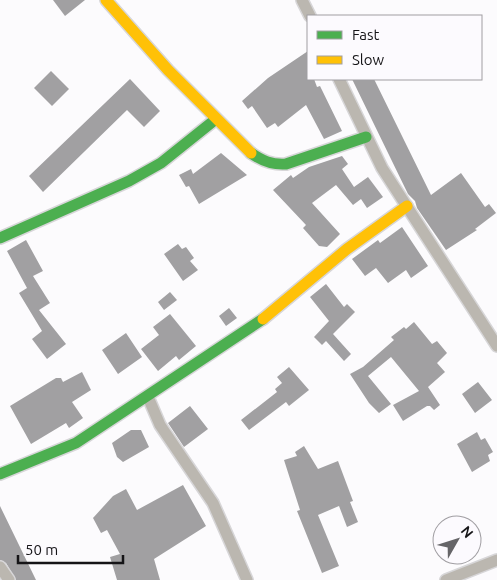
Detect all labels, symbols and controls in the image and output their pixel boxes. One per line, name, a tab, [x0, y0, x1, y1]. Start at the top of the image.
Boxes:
legend	[307, 15, 482, 80]
text: Fast	[352, 26, 380, 43]
text: Slow	[352, 51, 385, 68]
north arrow	[432, 515, 482, 565]
text: N	[458, 523, 477, 541]
scale bar	[18, 532, 122, 564]
text: 50 m	[25, 541, 58, 558]

